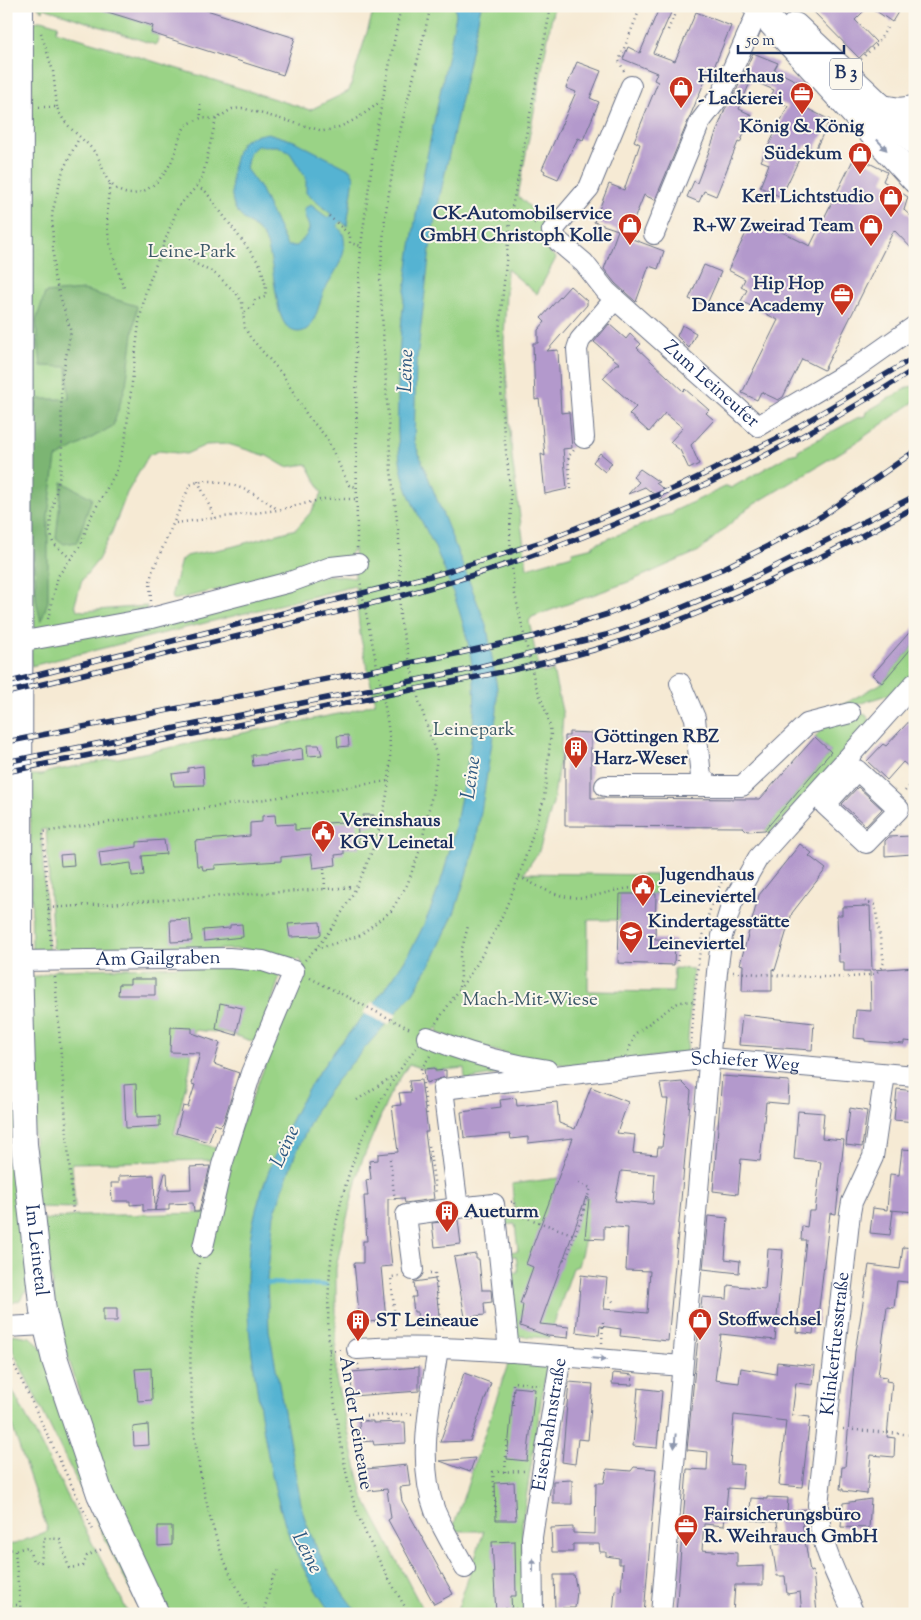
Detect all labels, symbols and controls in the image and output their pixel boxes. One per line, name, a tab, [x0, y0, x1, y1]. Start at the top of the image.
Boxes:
scale bar	[738, 22, 845, 54]
text: 50 m	[745, 31, 775, 52]
road number: B 3	[830, 59, 862, 90]
place label: Hilterhaus - Lackierei	[698, 64, 785, 113]
shop icon: Hilterhaus - Lackierei	[668, 75, 694, 109]
office icon: König & König	[789, 81, 815, 115]
place label: König & König	[740, 114, 865, 141]
one-way arrow	[876, 138, 888, 150]
place label: Südekum	[764, 141, 842, 168]
shop icon: Südekum	[847, 141, 873, 175]
place label: Kerl Lichtstudio	[742, 184, 875, 211]
shop icon: Kerl Lichtstudio	[878, 184, 904, 218]
place label: CK-Automobilservice GmbH Christoph Kolle	[420, 201, 612, 250]
shop icon: CK-Automobilservice GmbH Christoph Kolle	[617, 212, 643, 246]
place label: R+W Zweirad Team	[693, 213, 854, 240]
shop icon: R+W Zweirad Team	[858, 213, 884, 247]
park label: Leine-Park	[148, 239, 237, 266]
place label: Hip Hop Dance Academy	[692, 271, 825, 320]
office icon: Hip Hop Dance Academy	[829, 282, 855, 316]
street label: Zum Leineufer	[657, 334, 765, 434]
water label: Leine	[392, 349, 422, 393]
park label: Leinepark	[433, 717, 516, 744]
place label: Göttingen RBZ Harz-Weser	[594, 724, 719, 773]
building icon: Göttingen RBZ Harz-Weser	[563, 735, 589, 769]
water label: Leine	[455, 755, 489, 801]
place label: Vereinshaus KGV Leinetal	[340, 808, 455, 857]
public building icon: Vereinshaus KGV Leinetal	[310, 819, 336, 853]
place label: Jugendhaus Leineviertel	[658, 862, 758, 911]
public building icon: Jugendhaus Leineviertel	[630, 873, 656, 907]
place label: Kindertagesstätte Leineviertel	[648, 909, 790, 958]
school or university icon: Kindertagesstätte Leineviertel	[618, 920, 644, 954]
street label: Am Gailgraben	[95, 945, 221, 973]
park label: Mach-Mit-Wiese	[462, 987, 598, 1014]
street label: Schiefer Weg	[689, 1045, 801, 1079]
water label: Leine	[264, 1121, 308, 1173]
building icon: Aueturm	[434, 1199, 460, 1233]
place label: Aueturm	[464, 1199, 539, 1226]
street label: Im Leinetal	[17, 1203, 55, 1298]
street label: Klinkerfuesstraße	[814, 1270, 857, 1417]
shop icon: Stoffwechsel	[687, 1307, 713, 1341]
place label: Stoffwechsel	[718, 1307, 822, 1334]
building icon: ST Leineaue	[345, 1308, 371, 1342]
place label: ST Leineaue	[376, 1308, 479, 1335]
street label: An der Leineaue	[331, 1354, 379, 1492]
one-way arrow	[592, 1355, 608, 1363]
street label: Eisenbahnstraße	[526, 1356, 574, 1493]
one-way arrow	[671, 1434, 679, 1450]
place label: Fairsicherungsbüro R. Weihrauch GmbH	[704, 1502, 879, 1551]
office icon: Fairsicherungsbüro R. Weihrauch GmbH	[673, 1513, 699, 1547]
water label: Leine	[283, 1527, 329, 1579]
one-way arrow	[529, 1557, 537, 1573]

